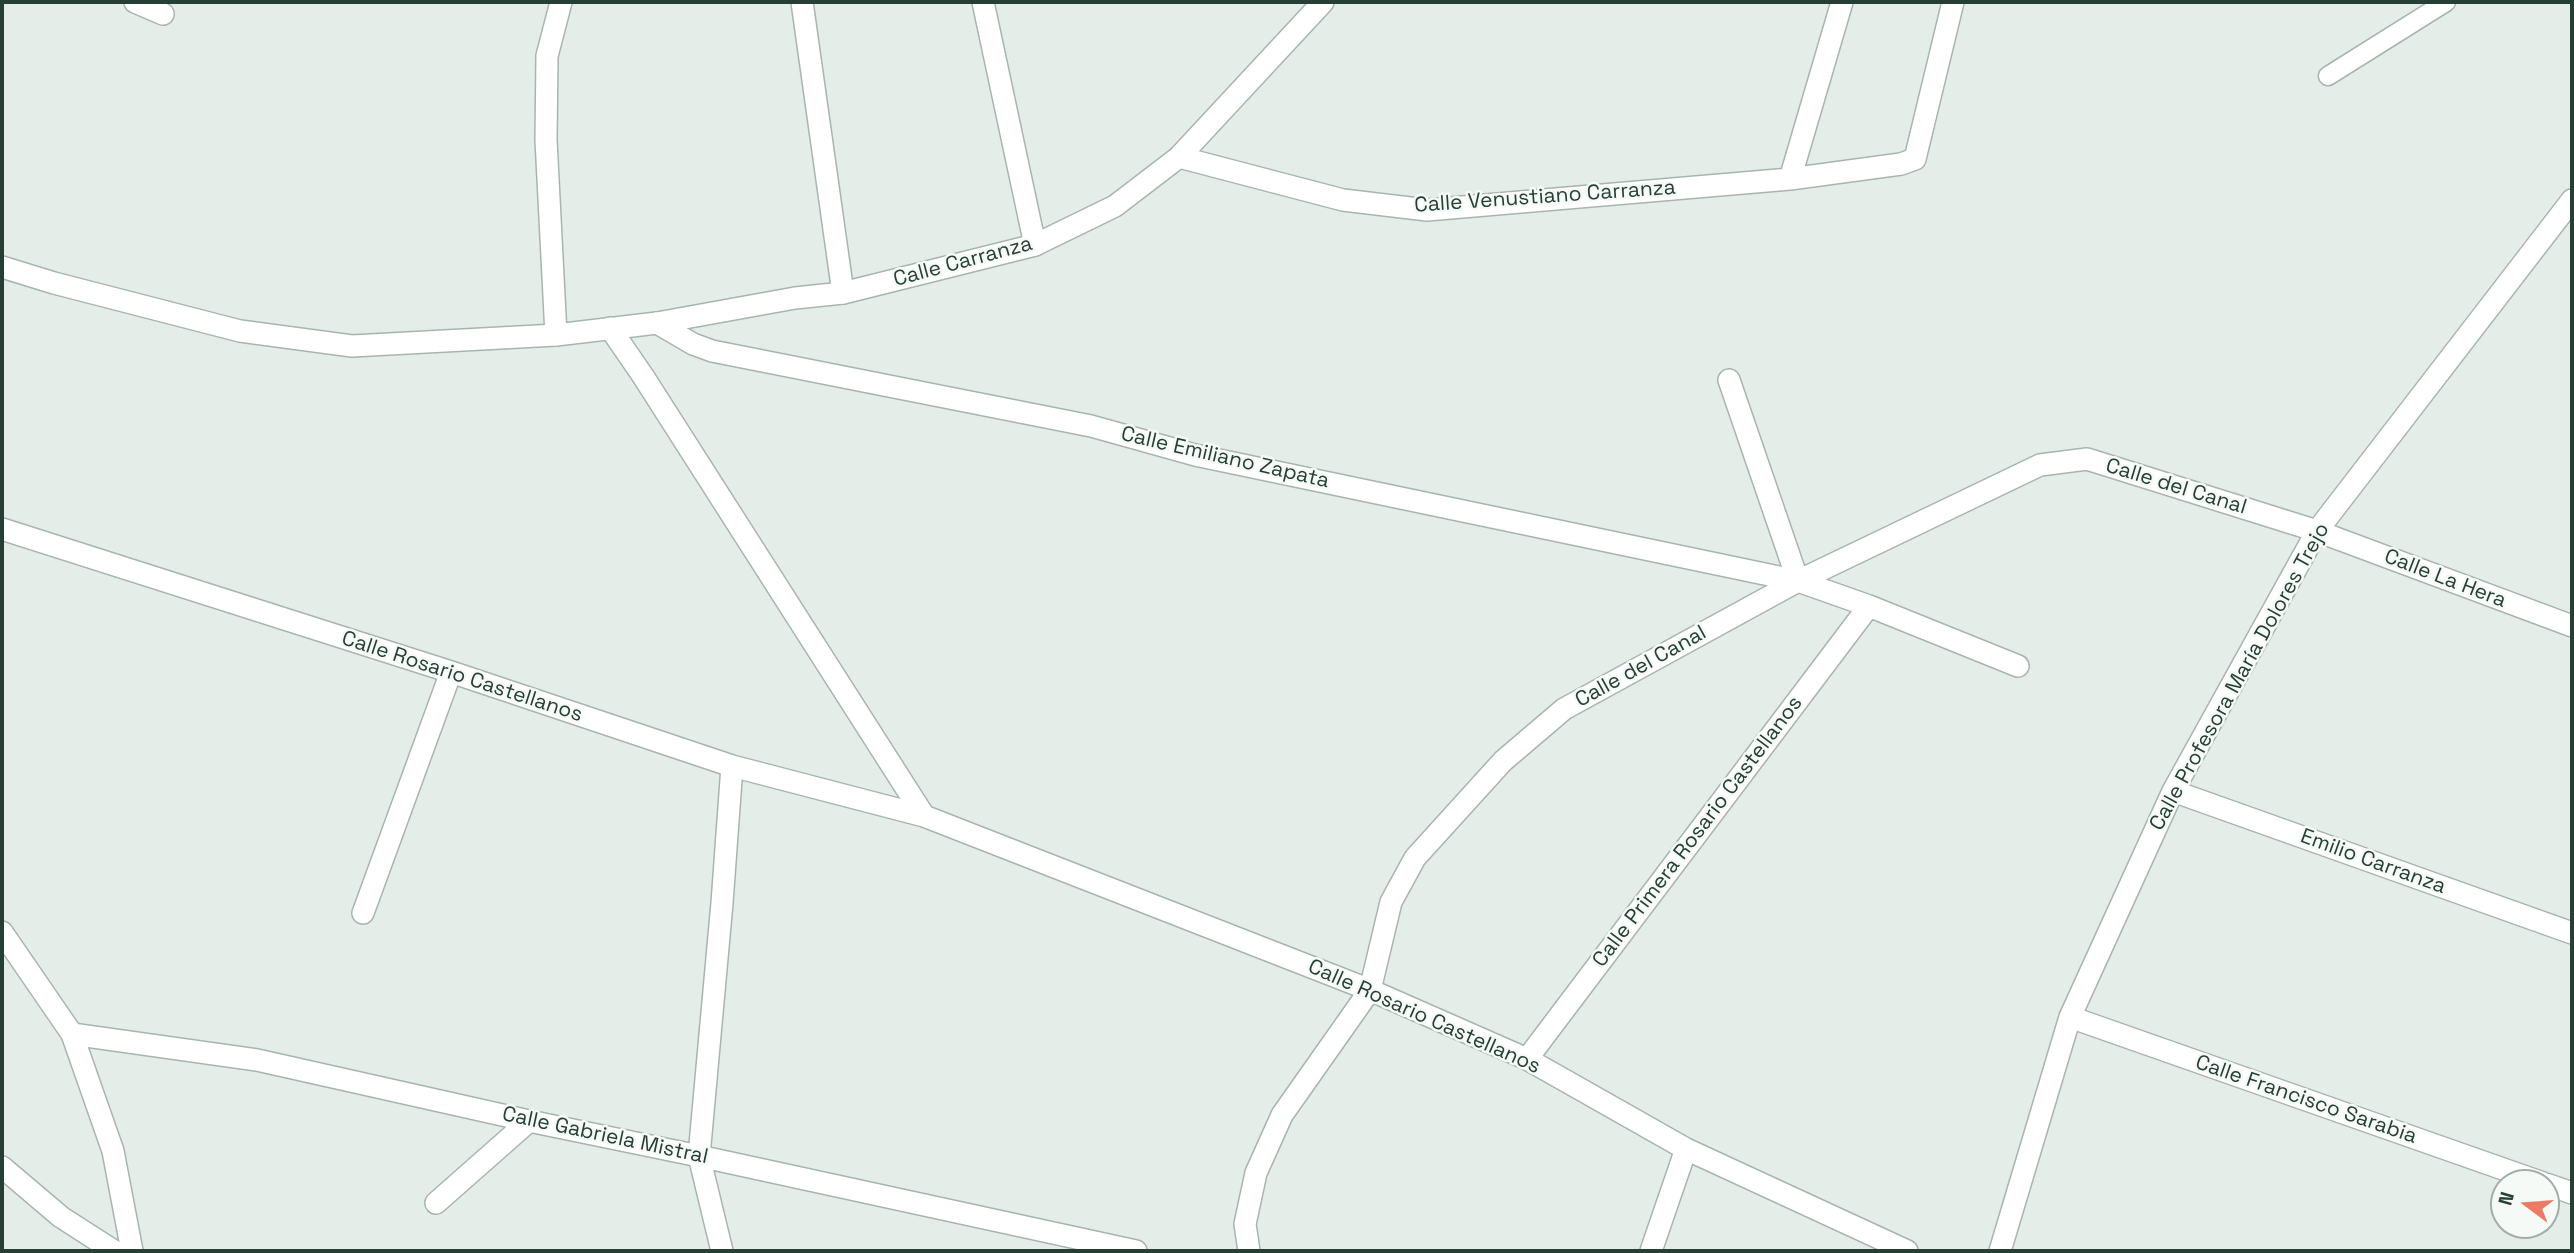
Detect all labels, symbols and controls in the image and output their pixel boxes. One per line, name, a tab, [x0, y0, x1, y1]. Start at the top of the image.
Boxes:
street label: Calle Venustiano Carranza	[1414, 175, 1676, 219]
street label: Calle Carranza	[891, 231, 1035, 293]
street label: Calle Emiliano Zapata	[1118, 422, 1332, 494]
street label: Calle del Canal	[2103, 454, 2249, 520]
street label: Calle Profesora María Dolores Trejo	[2145, 519, 2335, 835]
street label: Calle La Hera	[2381, 544, 2509, 614]
street label: Calle del Canal	[1571, 621, 1711, 713]
street label: Calle Rosario Castellanos	[338, 626, 586, 728]
street label: Calle Primera Rosario Castellanos	[1588, 691, 1808, 973]
street label: Emilio Carranza	[2297, 824, 2449, 900]
street label: Calle Rosario Castellanos	[1304, 954, 1544, 1080]
street label: Calle Francisco Sarabia	[2192, 1050, 2420, 1150]
street label: Calle Gabriela Mistral	[500, 1102, 710, 1170]
north arrow	[2490, 1169, 2560, 1239]
text: N	[2492, 1189, 2520, 1208]

